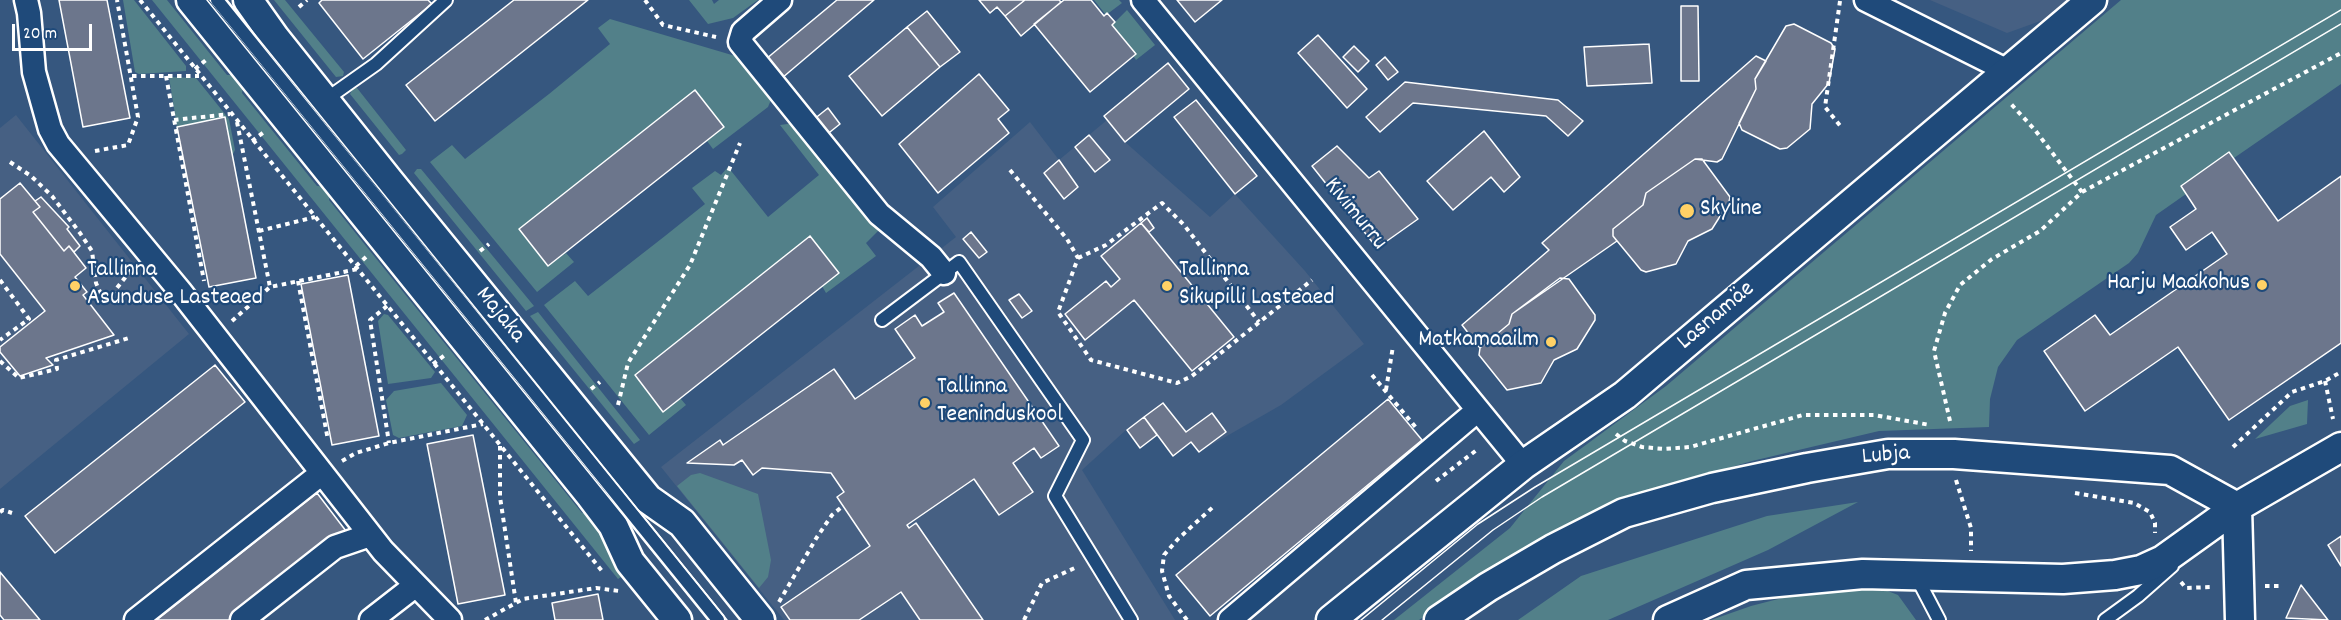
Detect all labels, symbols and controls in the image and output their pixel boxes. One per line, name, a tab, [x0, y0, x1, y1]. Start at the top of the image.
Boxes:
scale bar	[15, 12, 94, 50]
text: 20 m	[23, 22, 57, 47]
street label: Kivimurru	[1316, 173, 1392, 257]
place label: Skyline	[1700, 197, 1762, 225]
marker: Skyline	[1678, 202, 1696, 220]
place label: Tallinna Asunduse Lasteaed	[87, 258, 263, 314]
place label: Tallinna Sikupilli Lasteaed	[1179, 258, 1335, 314]
place label: Harju Maakohus	[2107, 271, 2250, 299]
street label: Lasnamäe	[1672, 276, 1762, 358]
marker: Harju Maakohus	[2255, 278, 2269, 292]
marker: Tallinna Asunduse Lasteaed	[68, 279, 82, 293]
marker: Tallinna Sikupilli Lasteaed	[1160, 279, 1174, 293]
street label: Majaka	[468, 282, 530, 350]
place label: Matkamaailm	[1418, 328, 1539, 356]
marker: Matkamaailm	[1544, 335, 1558, 349]
place label: Tallinna Teeninduskool	[937, 375, 1063, 431]
marker: Tallinna Teeninduskool	[918, 396, 932, 410]
street label: Lubja	[1861, 441, 1911, 473]

